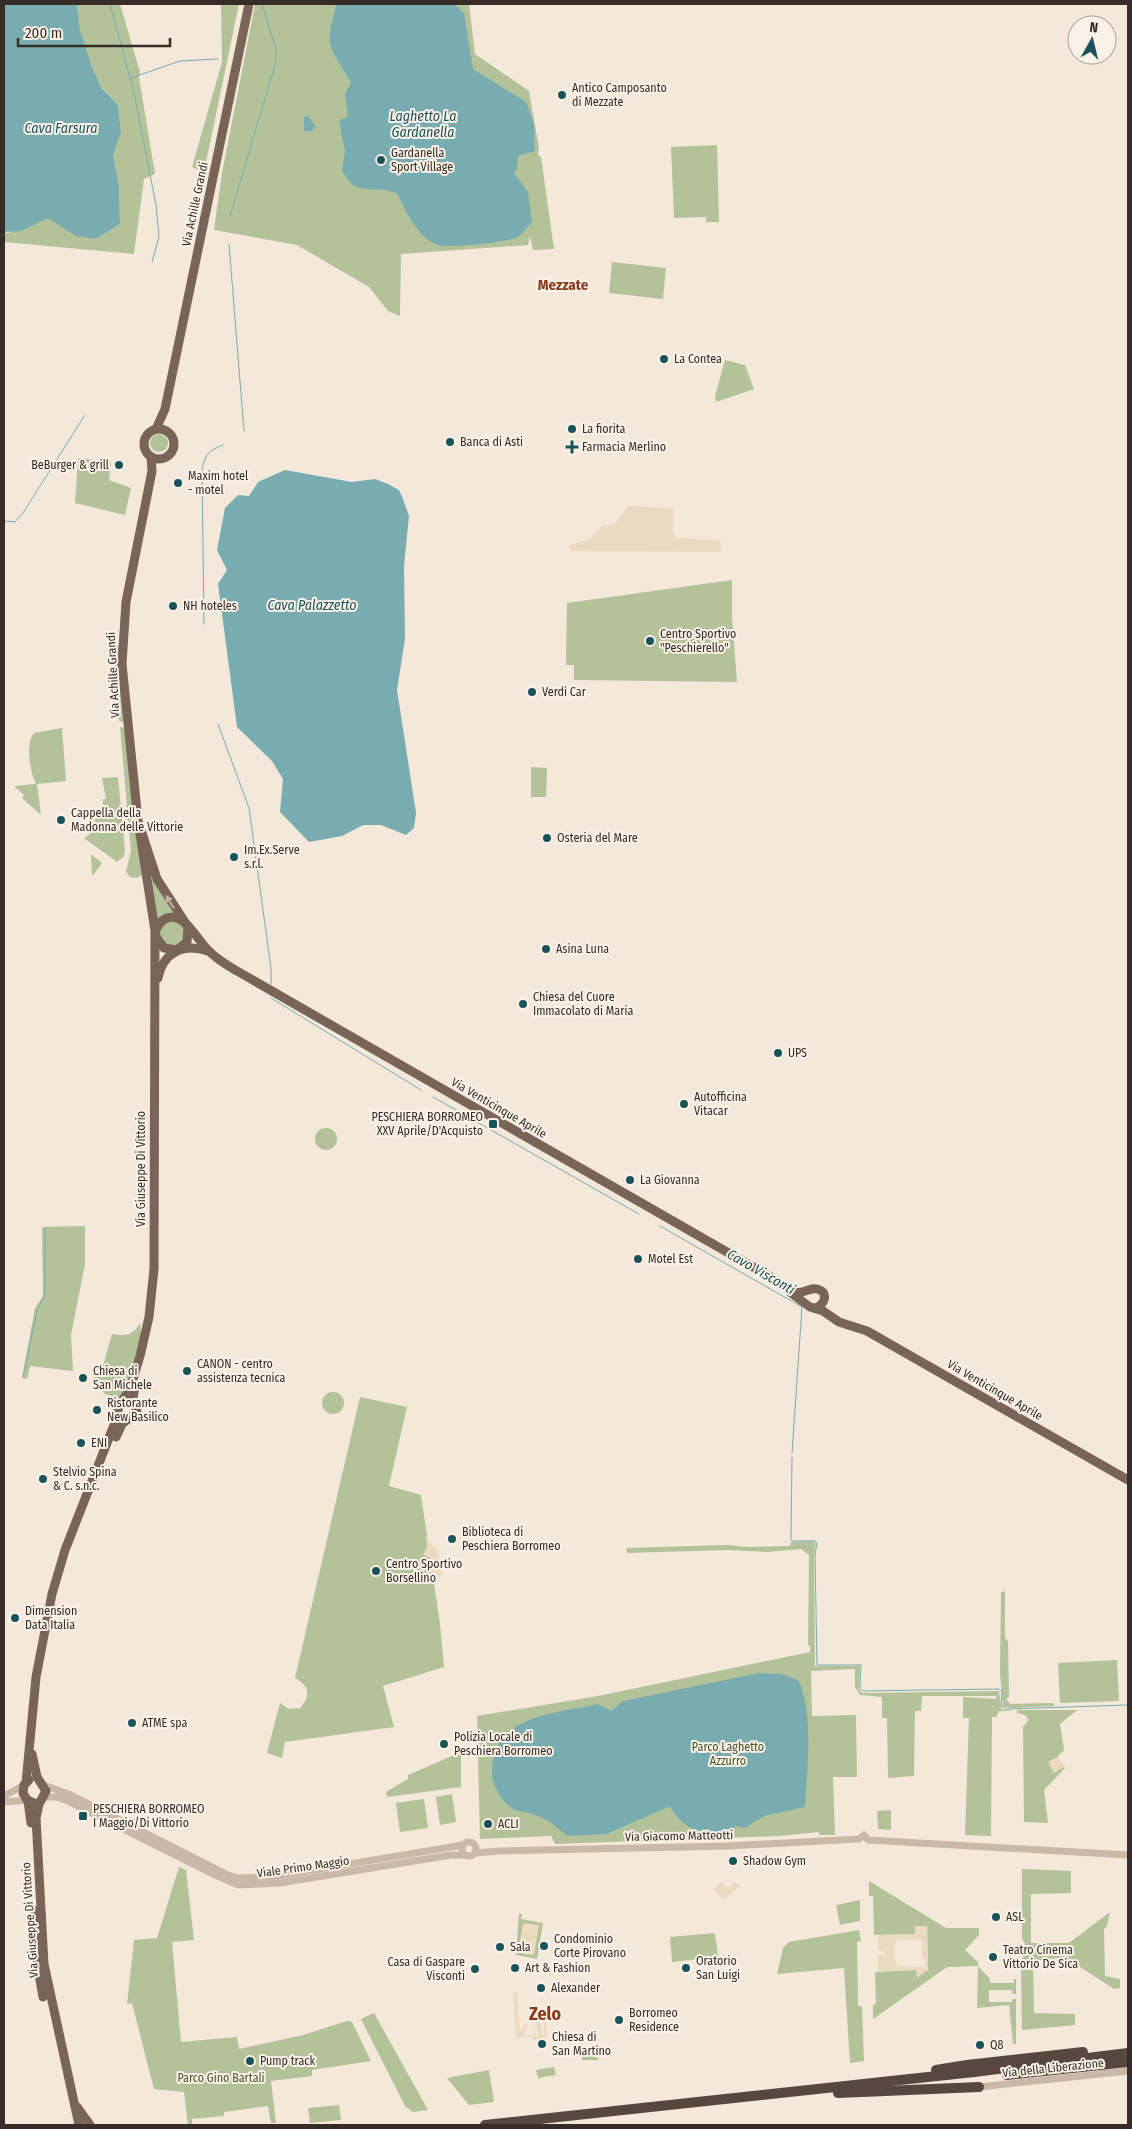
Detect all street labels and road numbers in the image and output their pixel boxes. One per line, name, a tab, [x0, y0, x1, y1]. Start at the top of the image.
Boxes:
street label: Via Achille Grandi	[179, 160, 211, 248]
street label: Via Achille Grandi	[104, 632, 122, 718]
street label: Via Venticinque Aprile	[449, 1075, 549, 1141]
street label: Via Giuseppe Di Vittorio	[134, 1111, 148, 1227]
street label: Via Venticinque Aprile	[945, 1357, 1045, 1423]
street label: Via Giacomo Matteotti	[625, 1828, 733, 1844]
street label: Viale Primo Maggio	[256, 1854, 350, 1880]
street label: Via Giuseppe Di Vittorio	[19, 1862, 41, 1978]
street label: Via della Liberazione	[1002, 2056, 1104, 2080]

